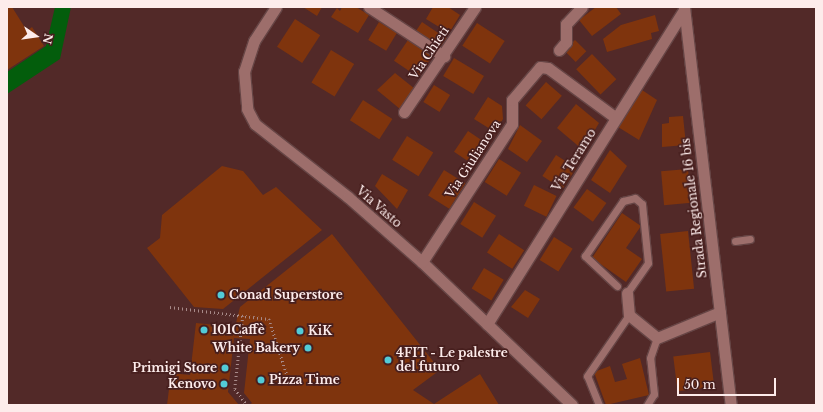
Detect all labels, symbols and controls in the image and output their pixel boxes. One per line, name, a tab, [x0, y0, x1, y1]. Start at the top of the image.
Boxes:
north arrow	[16, 16, 56, 56]
street label: Via Chieti	[406, 24, 452, 82]
text: N	[40, 32, 56, 45]
street label: Via Giulianova	[442, 117, 504, 201]
street label: Via Teramo	[549, 126, 599, 194]
street label: Strada Regionale 16 bis	[678, 137, 710, 279]
street label: Via Vasto	[353, 183, 405, 231]
place label: Conad Superstore	[229, 288, 343, 302]
marker: Conad Superstore	[216, 290, 226, 300]
place label: 101Caffè	[212, 323, 265, 337]
place label: KiK	[308, 324, 332, 338]
marker: 101Caffè	[199, 325, 209, 335]
marker: KiK	[295, 326, 305, 336]
place label: White Bakery	[212, 341, 300, 355]
marker: White Bakery	[303, 343, 313, 353]
place label: 4FIT - Le palestre del futuro	[396, 346, 508, 374]
marker: 4FIT - Le palestre del futuro	[383, 355, 393, 365]
place label: Primigi Store	[132, 361, 217, 375]
marker: Primigi Store	[220, 363, 230, 373]
scale bar	[679, 370, 778, 396]
place label: Pizza Time	[269, 373, 340, 387]
marker: Pizza Time	[256, 375, 266, 385]
place label: Kenovo	[168, 377, 216, 391]
text: 50 m	[684, 377, 716, 392]
marker: Kenovo	[219, 379, 229, 389]

